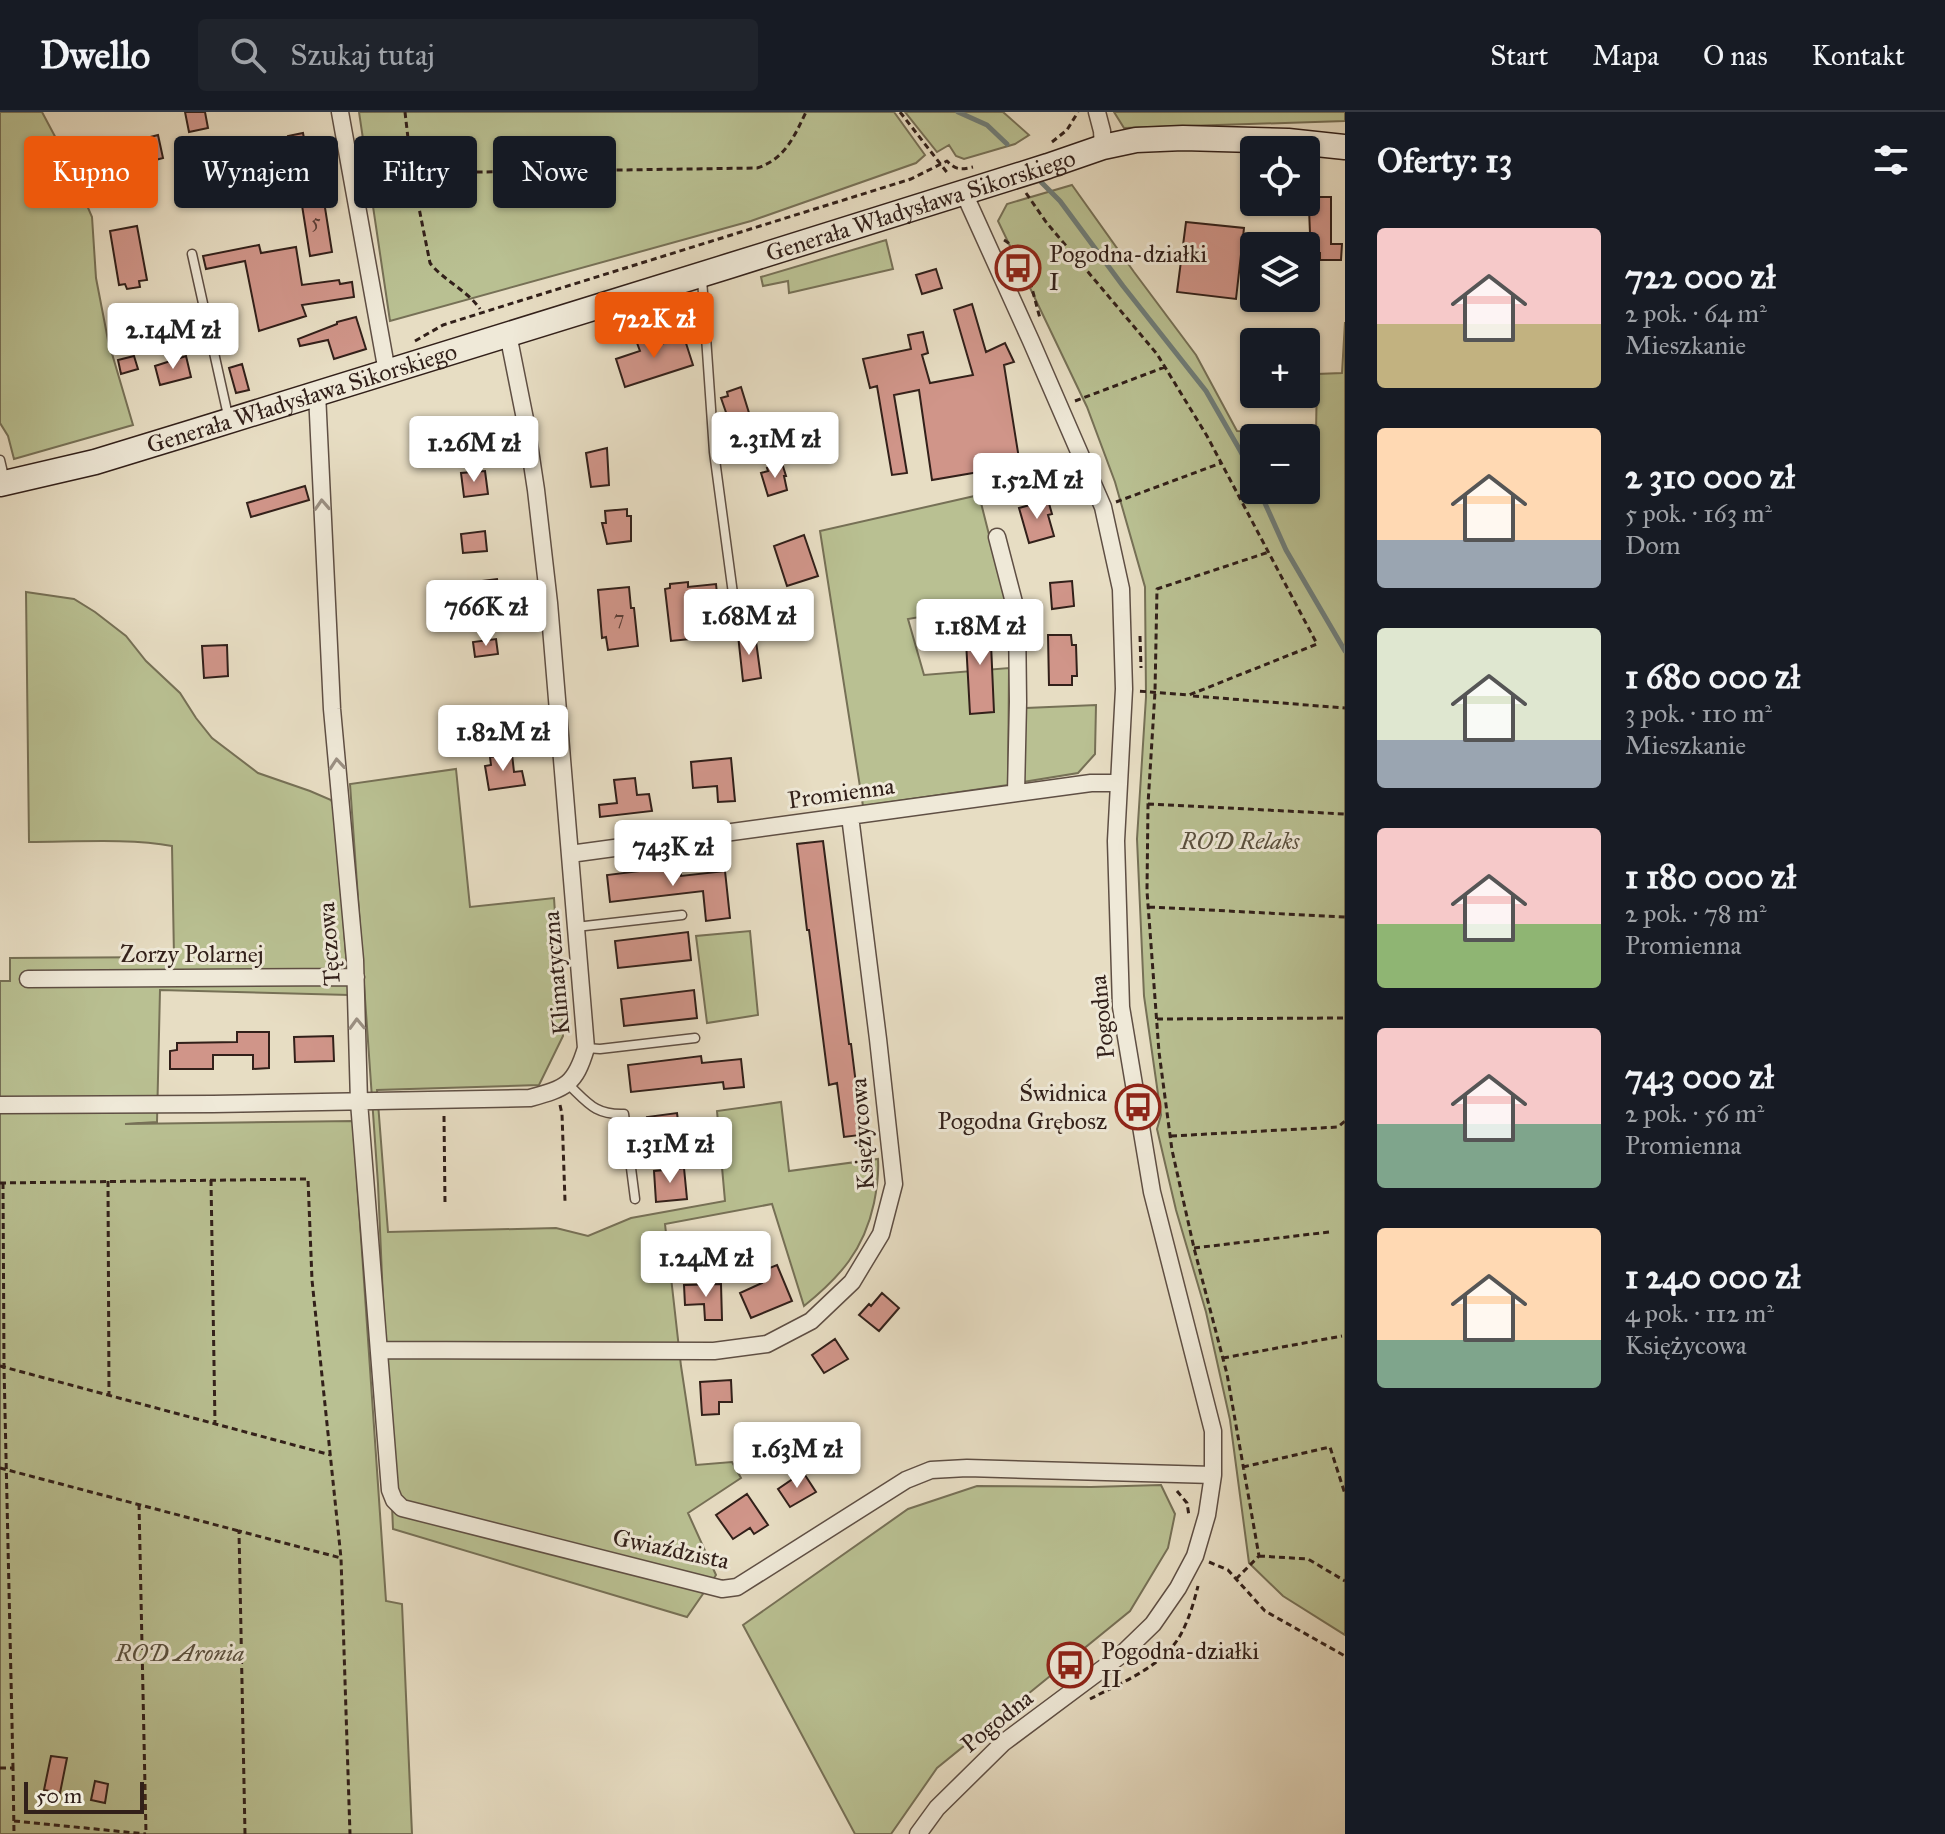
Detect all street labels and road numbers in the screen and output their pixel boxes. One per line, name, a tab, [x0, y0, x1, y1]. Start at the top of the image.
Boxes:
street label: Generała Władysława Sikorskiego	[762, 143, 1079, 269]
street label: Generała Władysława Sikorskiego	[143, 336, 461, 460]
street label: Promienna	[786, 771, 897, 815]
street label: Tęczowa	[311, 900, 347, 987]
street label: Klimatyczna	[536, 909, 576, 1036]
street label: Zorzy Polarnej	[120, 939, 264, 969]
street label: Pogodna	[1083, 973, 1121, 1060]
street label: Księżycowa	[843, 1076, 881, 1191]
street label: Gwiaździsta	[610, 1522, 733, 1576]
street label: Pogodna	[955, 1682, 1040, 1759]

